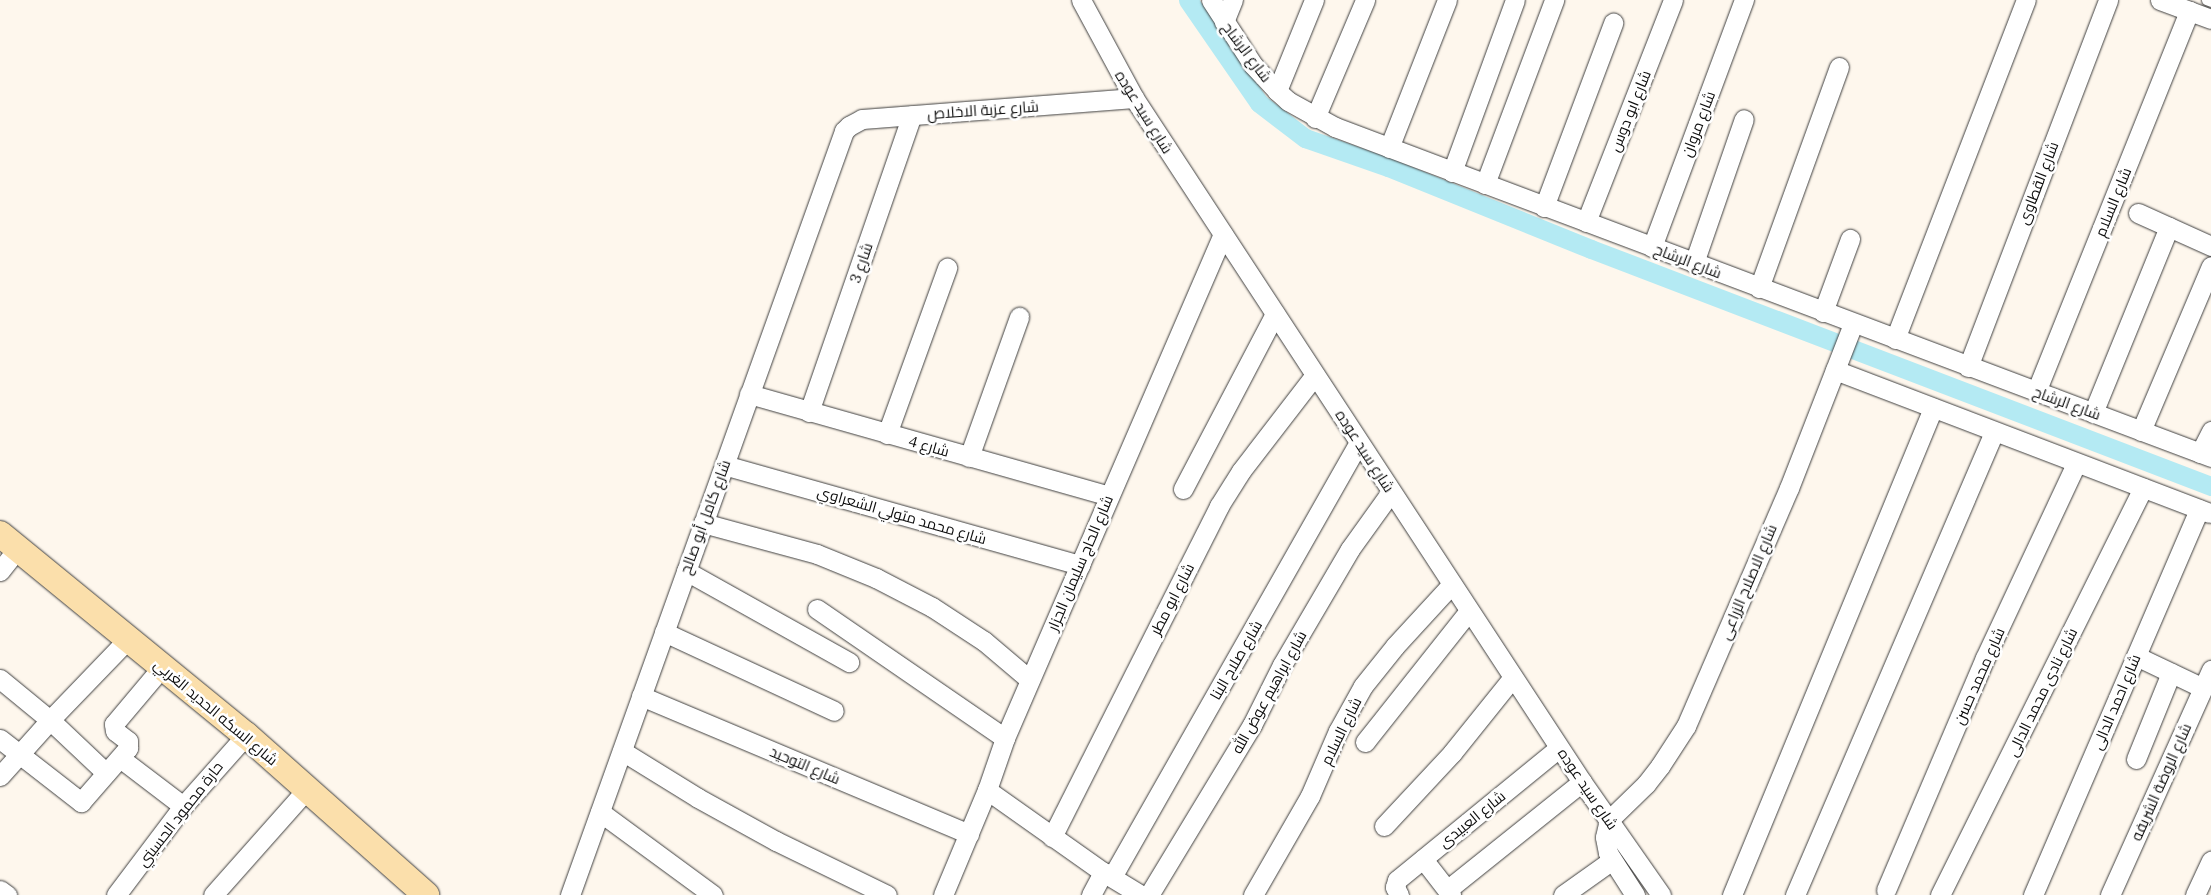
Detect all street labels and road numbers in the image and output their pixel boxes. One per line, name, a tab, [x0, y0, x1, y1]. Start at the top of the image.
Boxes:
street label: شارع الرشاح	[1219, 18, 1275, 86]
street label: شارع سيد عوده	[1111, 67, 1177, 157]
street label: شارع ابو دوس	[1605, 68, 1655, 154]
street label: شارع مروان	[1677, 89, 1719, 159]
street label: شارع عزبة الاخلاص	[926, 97, 1040, 123]
street label: شارع القطاوى	[2014, 139, 2062, 227]
street label: شارع السلام	[2091, 165, 2135, 239]
street label: شارع 3	[846, 240, 876, 286]
street label: شارع الرشاح	[1652, 240, 1724, 282]
street label: شارع الرشاح	[2031, 382, 2103, 424]
street label: شارع سيد عوده	[1332, 407, 1398, 495]
street label: شارع 4	[907, 432, 951, 460]
street label: شارع كامل أبو صالح	[676, 457, 734, 577]
street label: شارع محمد متولي الشعراوي	[815, 482, 989, 548]
street label: شارع الحاج سليمان الجزار	[1043, 493, 1117, 633]
street label: شارع الاصلاح الزراعى	[1716, 522, 1780, 642]
street label: شارع ابو مطر	[1146, 560, 1198, 638]
street label: شارع صلاح البنا	[1206, 617, 1266, 703]
street label: شارع محمد حسن	[1950, 625, 2008, 727]
street label: شارع نادى محمد الدالى	[2003, 625, 2081, 759]
street label: شارع ابراهيم عوض الله	[1228, 627, 1310, 757]
street label: شارع احمد الدالى	[2088, 652, 2144, 752]
street label: شارع السكه الحديد الغربي	[151, 655, 281, 769]
street label: شارع السلام	[1317, 694, 1365, 768]
street label: شارع الروضة الشريفه	[2127, 721, 2195, 843]
street label: شارع التوحيد	[767, 742, 843, 788]
street label: شارع سيد عوده	[1554, 745, 1622, 833]
street label: حارة محمود الحسيني	[133, 758, 227, 870]
street label: شارع العبيدى	[1435, 787, 1509, 851]

